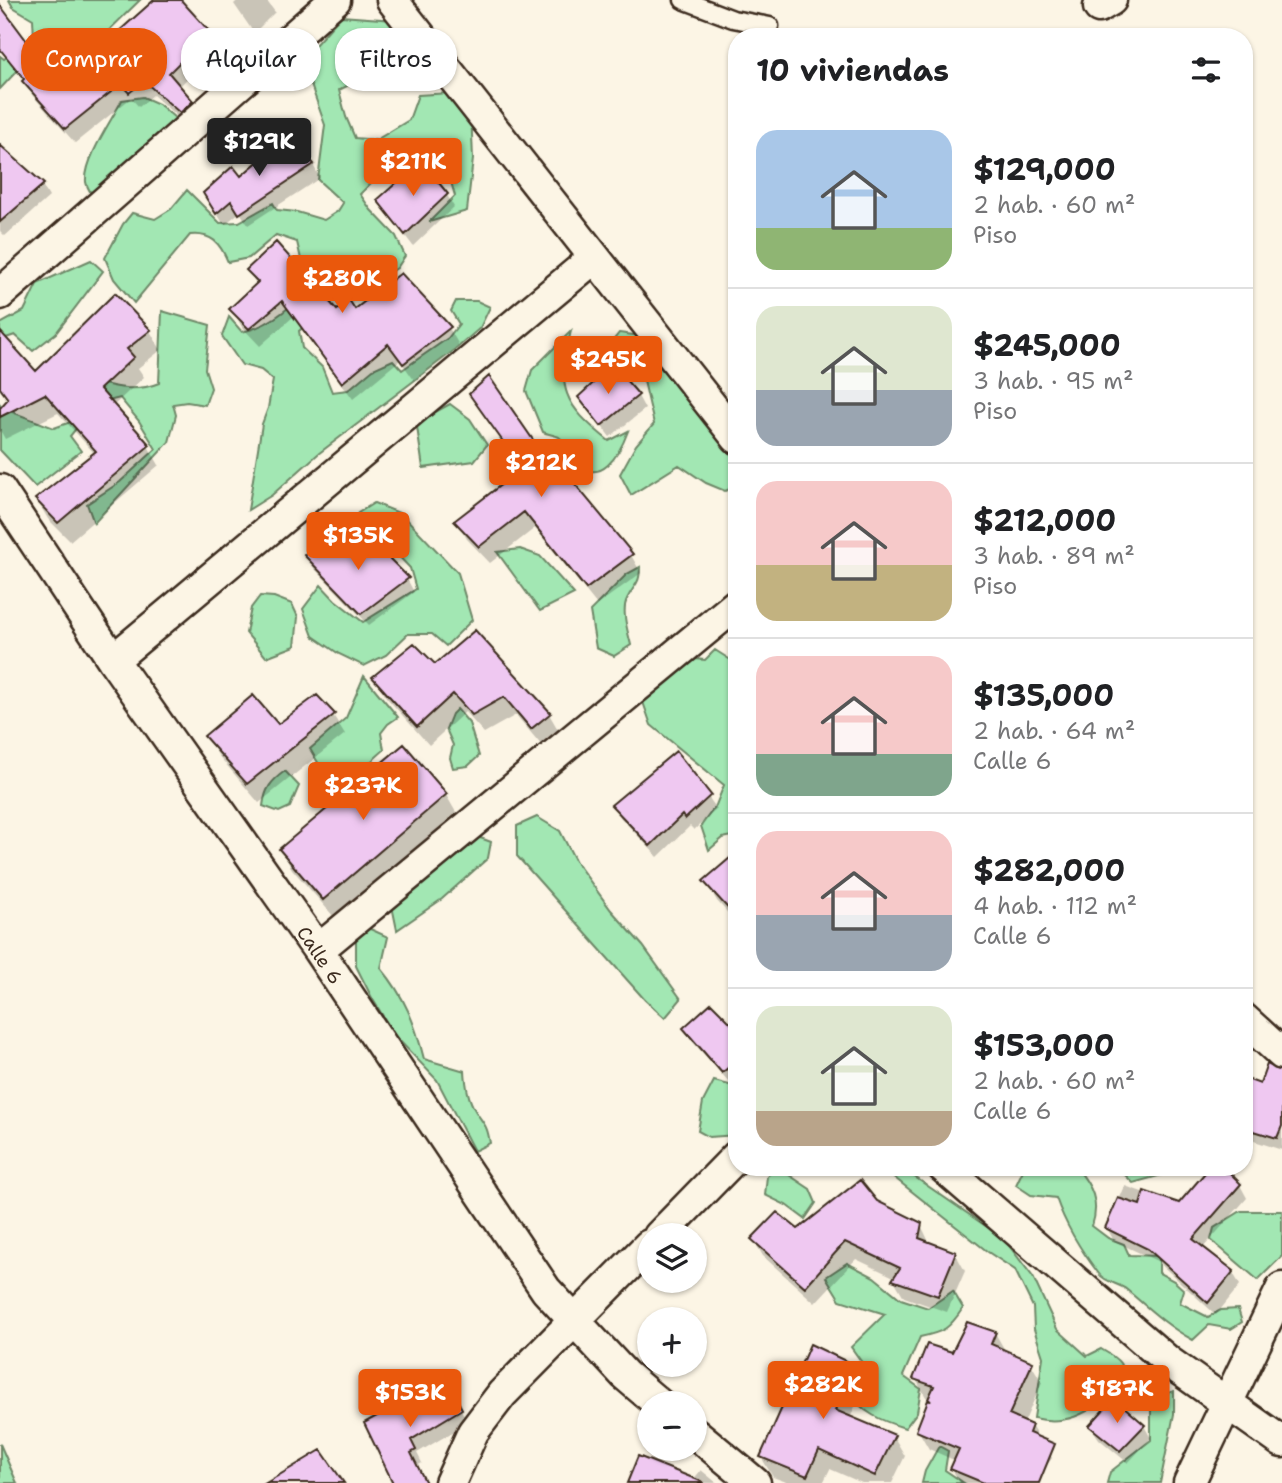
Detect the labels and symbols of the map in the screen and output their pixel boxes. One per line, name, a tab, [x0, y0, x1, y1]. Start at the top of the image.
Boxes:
pin: $129K	[210, 118, 308, 178]
pin: $211K	[364, 138, 462, 198]
pin: $280K	[293, 256, 391, 315]
pin: $245K	[559, 336, 657, 396]
pin: $212K	[492, 440, 590, 499]
pin: $135K	[309, 512, 407, 572]
pin: $237K	[314, 762, 412, 822]
street label: Calle 6	[291, 921, 348, 989]
pin: $282K	[774, 1362, 872, 1421]
pin: $187K	[1068, 1366, 1166, 1425]
pin: $153K	[361, 1370, 459, 1429]

